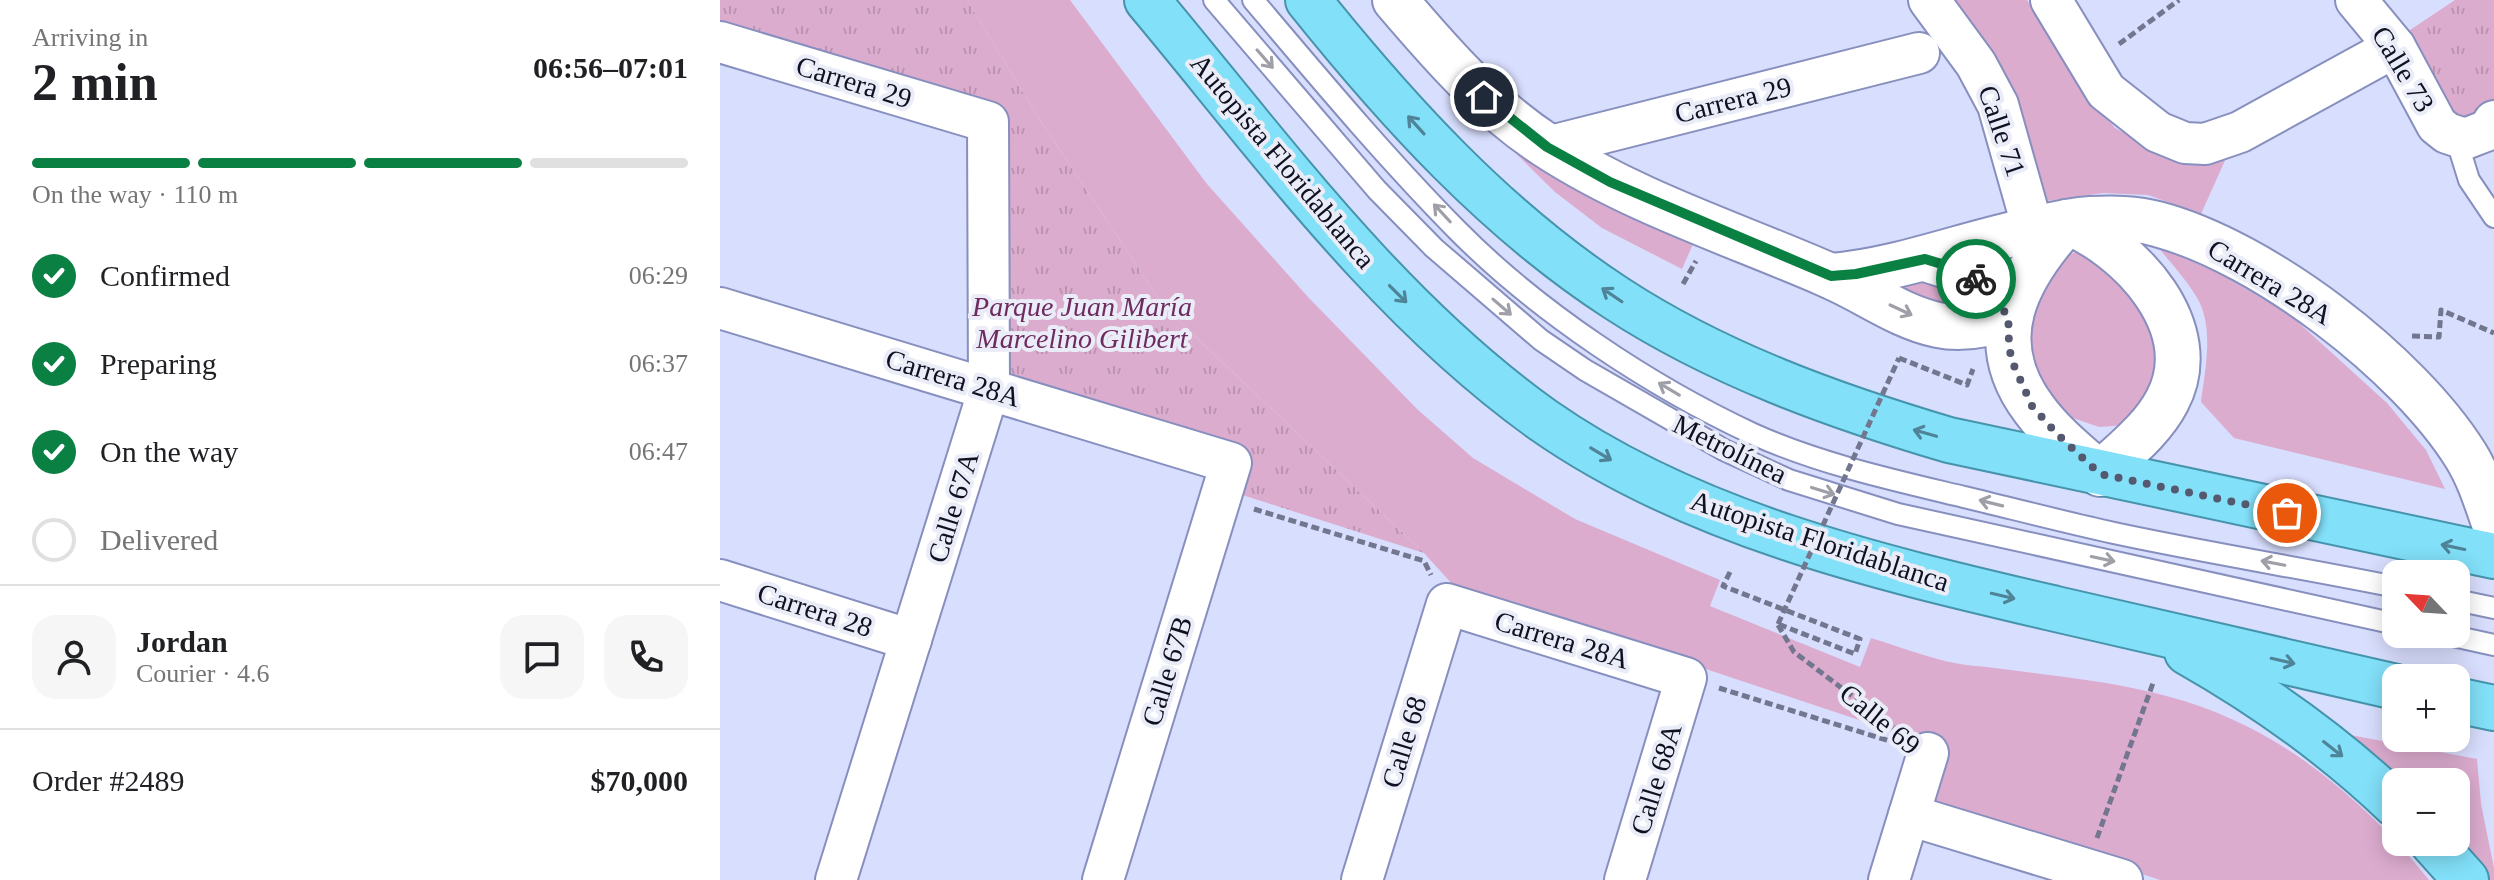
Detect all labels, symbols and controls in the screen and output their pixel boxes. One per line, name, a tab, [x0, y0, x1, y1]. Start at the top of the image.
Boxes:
street label: Calle 73	[2365, 21, 2441, 117]
text: Arriving in	[32, 23, 148, 52]
street label: Autopista Floridablanca	[1184, 48, 1382, 275]
one-way arrow	[1256, 48, 1274, 69]
street label: Carrera 29	[793, 50, 915, 114]
text: 06:56–07:01	[533, 51, 688, 84]
text: 2 min	[32, 54, 158, 111]
pin	[1450, 63, 1518, 131]
street label: Carrera 29	[1672, 71, 1794, 129]
icon: home	[1462, 75, 1506, 119]
street label: Calle 71	[1972, 81, 2032, 181]
one-way arrow	[1406, 115, 1425, 135]
text: On the way · 110 m	[32, 180, 238, 209]
one-way arrow	[1433, 204, 1451, 224]
street label: Carrera 28A	[2202, 233, 2338, 332]
courier	[1936, 239, 2016, 319]
icon: check	[32, 254, 76, 298]
icon: bike	[1954, 257, 1998, 301]
text: Confirmed	[100, 259, 230, 292]
text: 06:29	[629, 261, 688, 290]
one-way arrow	[1387, 283, 1407, 303]
one-way arrow	[1601, 286, 1623, 303]
park label: Parque Juan María Marcelino Gilibert	[971, 291, 1192, 354]
one-way arrow	[1492, 298, 1512, 316]
one-way arrow	[1889, 303, 1913, 318]
icon: check	[32, 342, 76, 386]
street label: Carrera 28A	[882, 343, 1025, 413]
text: Preparing	[100, 347, 217, 380]
text: 06:37	[629, 349, 688, 378]
one-way arrow	[1658, 380, 1681, 396]
street label: Metrolínea	[1668, 408, 1793, 490]
one-way arrow	[1913, 425, 1938, 439]
icon: check	[32, 430, 76, 474]
text: On the way	[100, 435, 238, 468]
text: 06:47	[629, 437, 688, 466]
street label: Calle 67A	[921, 447, 985, 566]
one-way arrow	[1589, 447, 1612, 463]
pin	[2253, 479, 2321, 547]
one-way arrow	[1811, 484, 1836, 499]
street label: Autopista Floridablanca	[1687, 485, 1954, 598]
icon: bag	[2265, 491, 2309, 535]
one-way arrow	[1979, 495, 2005, 510]
text: Delivered	[100, 523, 218, 556]
one-way arrow	[2441, 539, 2466, 554]
one-way arrow	[2089, 552, 2115, 567]
one-way arrow	[2261, 555, 2286, 570]
north arrow	[2382, 560, 2470, 648]
map controls	[2382, 560, 2470, 856]
street label: Carrera 28	[754, 577, 876, 643]
one-way arrow	[1989, 589, 2015, 604]
street label: Carrera 28A	[1491, 605, 1634, 675]
street label: Calle 67B	[1136, 613, 1198, 729]
button: person	[32, 615, 116, 699]
button: chat	[500, 615, 584, 699]
button: phone	[604, 615, 688, 699]
text: Jordan	[136, 625, 228, 658]
one-way arrow	[2270, 654, 2296, 669]
text: Courier · 4.6	[136, 659, 270, 688]
button: +	[2382, 664, 2470, 752]
street label: Calle 69	[1834, 677, 1926, 761]
street label: Calle 68	[1375, 692, 1433, 792]
street label: Calle 68A	[1624, 719, 1688, 838]
one-way arrow	[2322, 741, 2343, 758]
text: Order #2489	[32, 764, 184, 797]
text: $70,000	[591, 764, 688, 797]
button: −	[2382, 768, 2470, 856]

